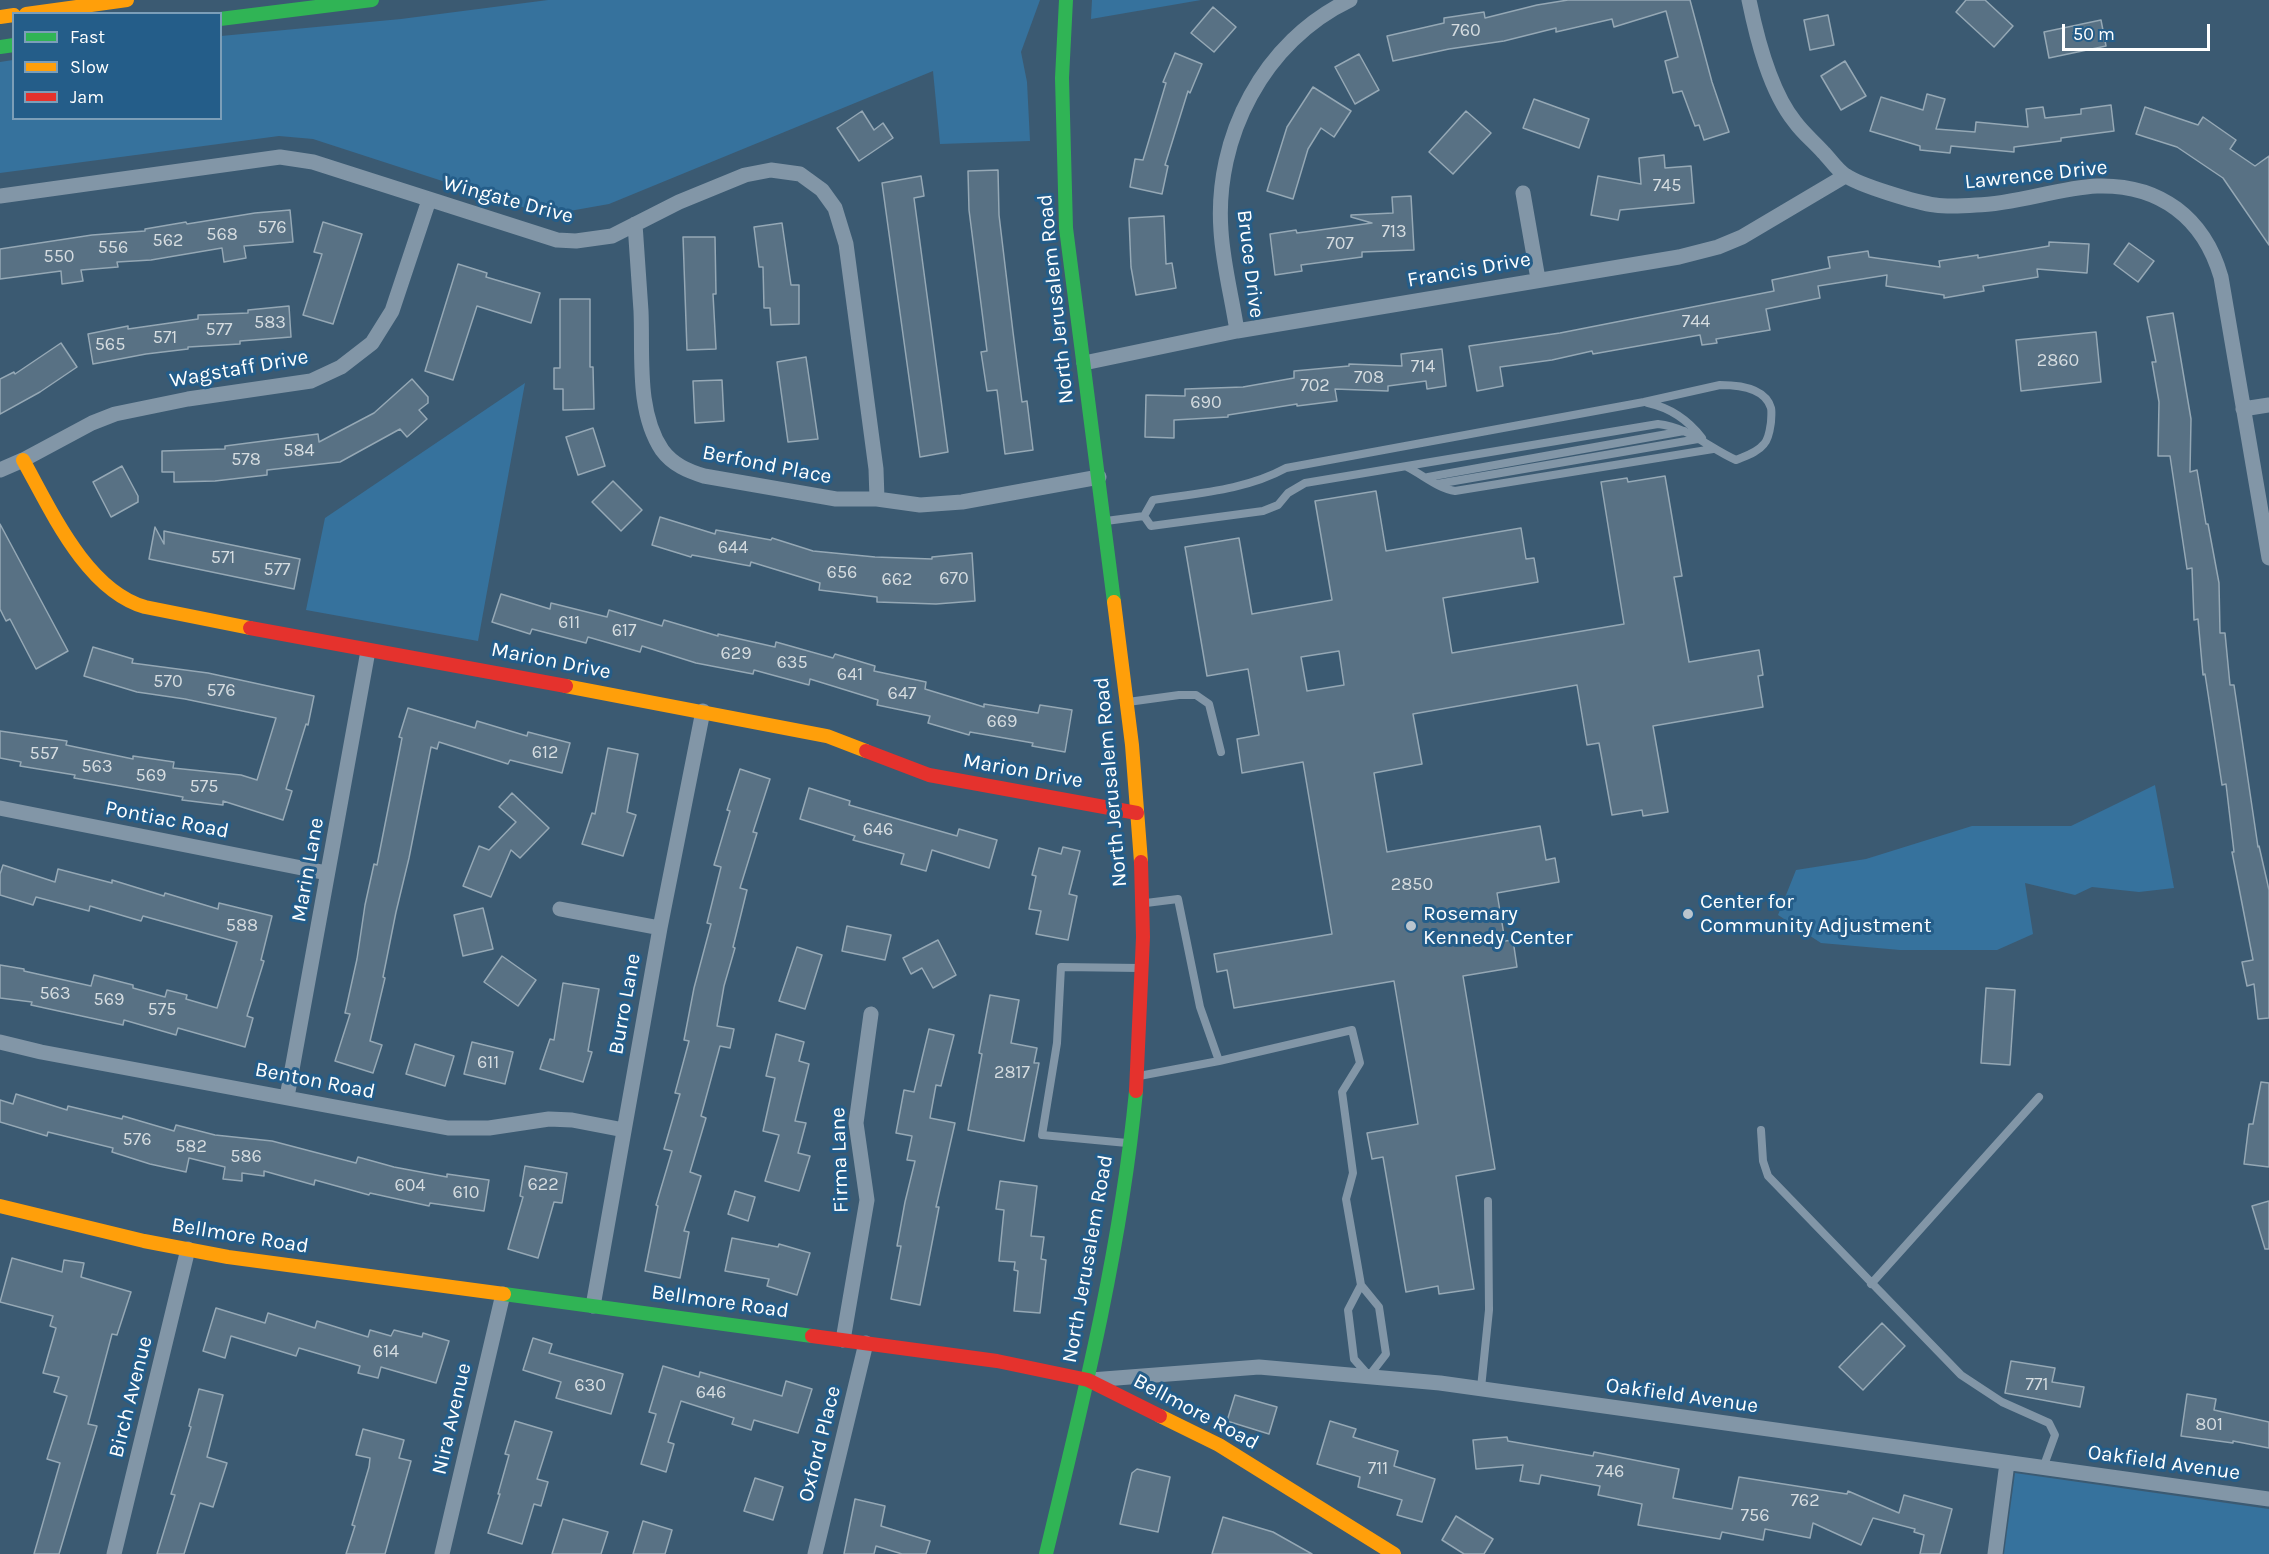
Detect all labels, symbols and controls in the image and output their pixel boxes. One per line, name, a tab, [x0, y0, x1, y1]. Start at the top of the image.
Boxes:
legend	[12, 12, 222, 120]
scale bar	[2065, 12, 2214, 50]
house number: 760	[1451, 20, 1481, 42]
text: 50 m	[2073, 23, 2115, 45]
text: Fast	[70, 26, 105, 48]
text: Slow	[70, 56, 109, 78]
text: Jam	[70, 86, 104, 108]
street label: Lawrence Drive	[1963, 155, 2109, 195]
street label: Wingate Drive	[440, 171, 576, 229]
house number: 745	[1653, 175, 1681, 197]
street label: North Jerusalem Road	[1032, 193, 1080, 405]
street label: Bruce Drive	[1231, 208, 1269, 320]
house number: 576	[258, 217, 286, 239]
house number: 713	[1381, 221, 1407, 243]
house number: 568	[206, 224, 238, 246]
house number: 562	[153, 230, 183, 252]
house number: 707	[1326, 233, 1354, 255]
house number: 556	[98, 237, 128, 259]
house number: 550	[43, 246, 75, 268]
street label: Francis Drive	[1405, 247, 1533, 293]
house number: 744	[1682, 311, 1710, 333]
house number: 583	[254, 312, 286, 334]
house number: 577	[205, 319, 233, 341]
house number: 571	[153, 327, 177, 349]
house number: 565	[95, 334, 125, 356]
street label: Wagstaff Drive	[168, 344, 310, 394]
house number: 2860	[2037, 350, 2079, 372]
house number: 714	[1411, 356, 1435, 378]
house number: 708	[1354, 367, 1384, 389]
house number: 702	[1300, 375, 1330, 397]
house number: 690	[1190, 392, 1222, 414]
house number: 584	[283, 440, 315, 462]
street label: Berfond Place	[700, 440, 834, 490]
house number: 578	[231, 449, 261, 471]
house number: 644	[718, 537, 748, 559]
house number: 571	[211, 547, 235, 569]
house number: 577	[263, 559, 291, 581]
house number: 656	[827, 562, 857, 584]
house number: 670	[939, 568, 969, 590]
house number: 662	[881, 569, 913, 591]
house number: 611	[558, 612, 580, 634]
house number: 617	[612, 620, 636, 642]
street label: Marion Drive	[489, 637, 613, 685]
house number: 629	[720, 643, 752, 665]
house number: 635	[776, 652, 808, 674]
house number: 641	[837, 664, 863, 686]
house number: 570	[153, 671, 183, 693]
street label: North Jerusalem Road	[1089, 676, 1133, 888]
house number: 576	[207, 680, 235, 702]
house number: 647	[888, 683, 916, 705]
house number: 669	[986, 711, 1018, 733]
house number: 612	[532, 742, 558, 764]
house number: 557	[30, 743, 58, 765]
street label: Marion Drive	[961, 748, 1085, 794]
house number: 563	[81, 756, 113, 778]
house number: 569	[136, 765, 166, 787]
house number: 575	[190, 776, 218, 798]
street label: Pontiac Road	[103, 796, 231, 844]
street label: Marin Lane	[286, 816, 330, 924]
house number: 646	[863, 819, 893, 841]
house number: 2850	[1391, 874, 1433, 896]
place label: Center for Community Adjustment	[1700, 889, 1932, 939]
place label: Rosemary Kennedy Center	[1423, 901, 1572, 951]
marker: Center for Community Adjustment	[1681, 907, 1695, 921]
house number: 588	[226, 915, 258, 937]
marker: Rosemary Kennedy Center	[1404, 919, 1418, 933]
street label: Burro Lane	[604, 951, 646, 1057]
house number: 563	[39, 983, 71, 1005]
house number: 569	[94, 989, 124, 1011]
house number: 575	[148, 999, 176, 1021]
house number: 611	[477, 1052, 499, 1074]
street label: Benton Road	[253, 1057, 377, 1105]
house number: 2817	[994, 1062, 1030, 1084]
street label: Firma Lane	[826, 1107, 854, 1213]
house number: 576	[123, 1129, 151, 1151]
house number: 582	[175, 1136, 207, 1158]
house number: 586	[230, 1146, 262, 1168]
street label: North Jerusalem Road	[1057, 1153, 1119, 1365]
house number: 622	[527, 1174, 559, 1196]
house number: 604	[394, 1175, 426, 1197]
house number: 610	[453, 1182, 479, 1204]
street label: Bellmore Road	[170, 1213, 310, 1259]
street label: Bellmore Road	[650, 1280, 790, 1324]
street label: Birch Avenue	[104, 1334, 158, 1460]
house number: 614	[373, 1341, 399, 1363]
street label: Nira Avenue	[427, 1361, 477, 1477]
street label: Bellmore Road	[1129, 1368, 1263, 1456]
street label: Oakfield Avenue	[1604, 1373, 1760, 1419]
house number: 771	[2026, 1374, 2048, 1396]
house number: 630	[574, 1375, 606, 1397]
house number: 646	[696, 1382, 726, 1404]
street label: Oxford Place	[793, 1383, 847, 1505]
house number: 801	[2195, 1414, 2223, 1436]
street label: Oakfield Avenue	[2086, 1440, 2242, 1486]
house number: 711	[1368, 1458, 1388, 1480]
house number: 746	[1596, 1461, 1624, 1483]
house number: 762	[1790, 1490, 1820, 1512]
house number: 756	[1741, 1505, 1769, 1527]

